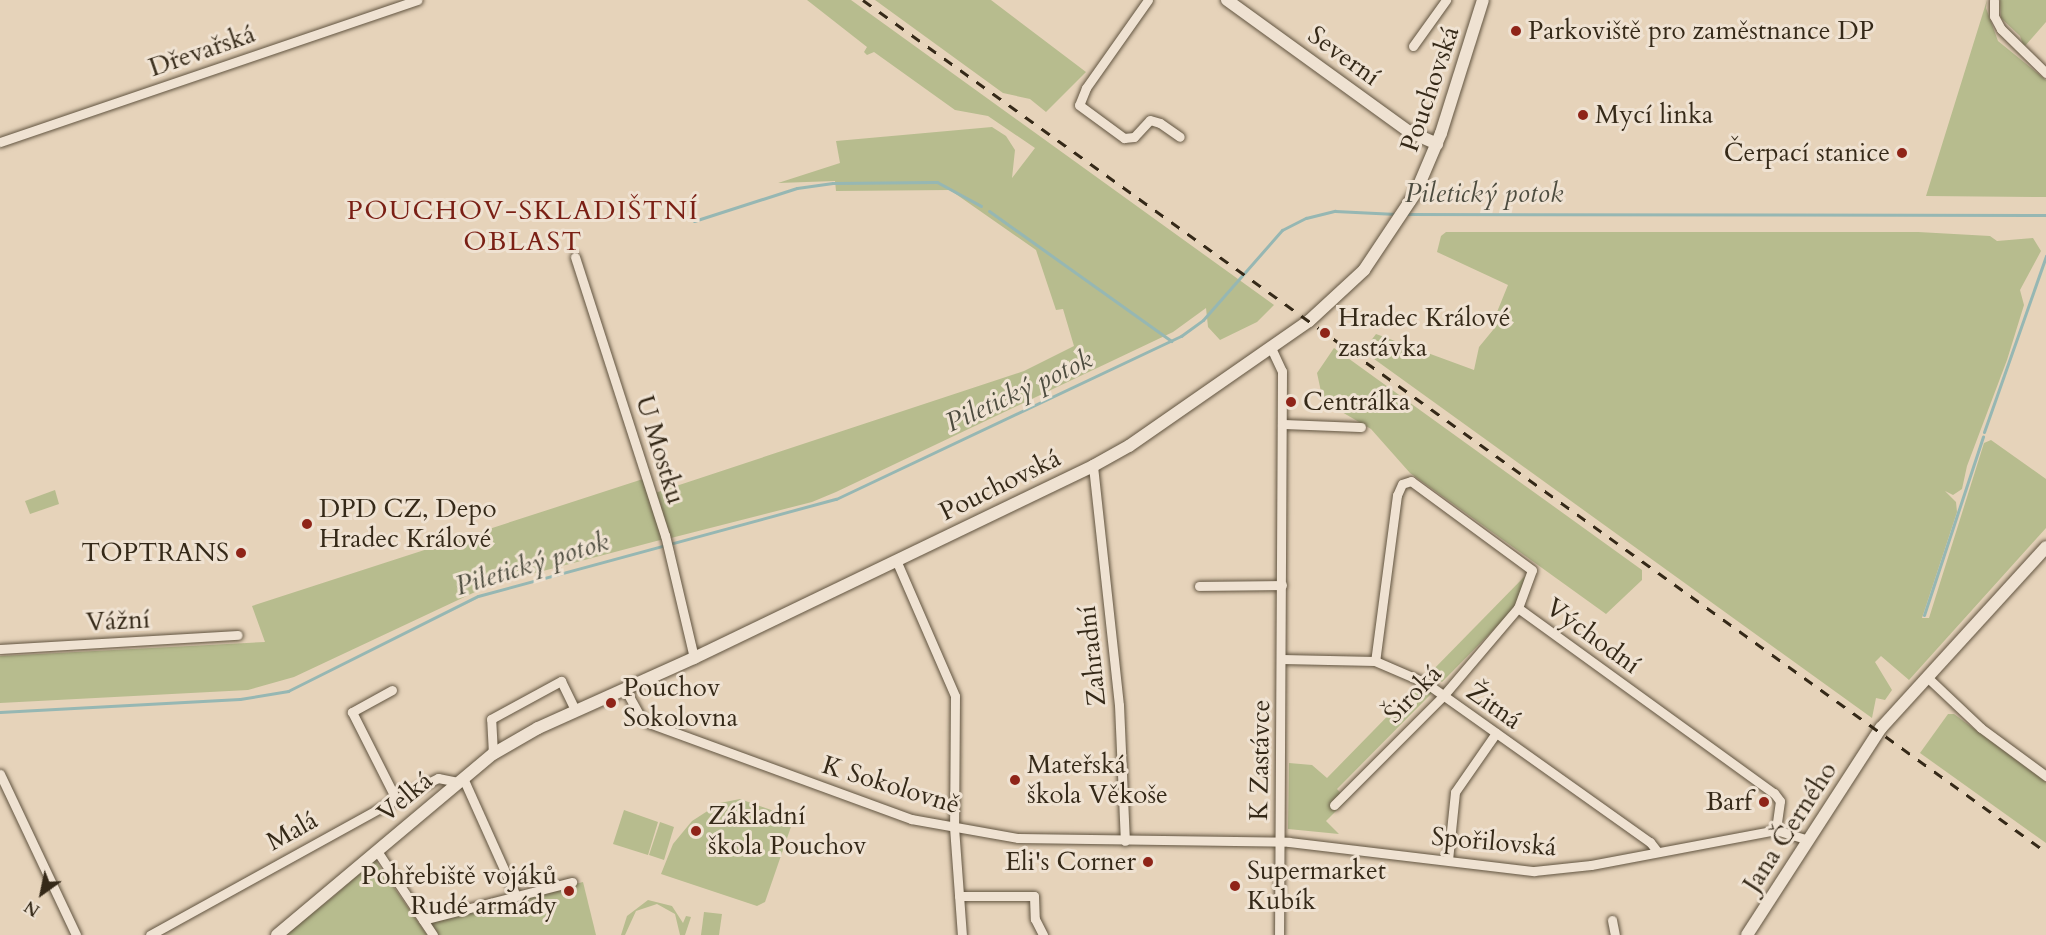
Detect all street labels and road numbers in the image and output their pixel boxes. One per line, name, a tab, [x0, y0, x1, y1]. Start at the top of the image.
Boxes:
street label: Dřevařská	[145, 18, 259, 84]
street label: Severní	[1302, 19, 1386, 93]
street label: Pouchovská	[1394, 22, 1466, 156]
street label: U Mostku	[629, 392, 691, 508]
street label: Pouchovská	[934, 442, 1066, 528]
street label: Východní	[1540, 591, 1646, 681]
street label: Vážní	[85, 604, 151, 638]
street label: Zahradní	[1071, 604, 1113, 708]
street label: Široká	[1378, 658, 1448, 730]
street label: Žitná	[1460, 676, 1528, 736]
street label: K Zastávce	[1243, 699, 1277, 821]
street label: K Sokolovně	[819, 749, 963, 821]
street label: Jana Černého	[1736, 756, 1844, 898]
street label: Velká	[371, 765, 439, 829]
street label: Malá	[261, 804, 323, 858]
street label: Spořilovská	[1430, 821, 1558, 863]

